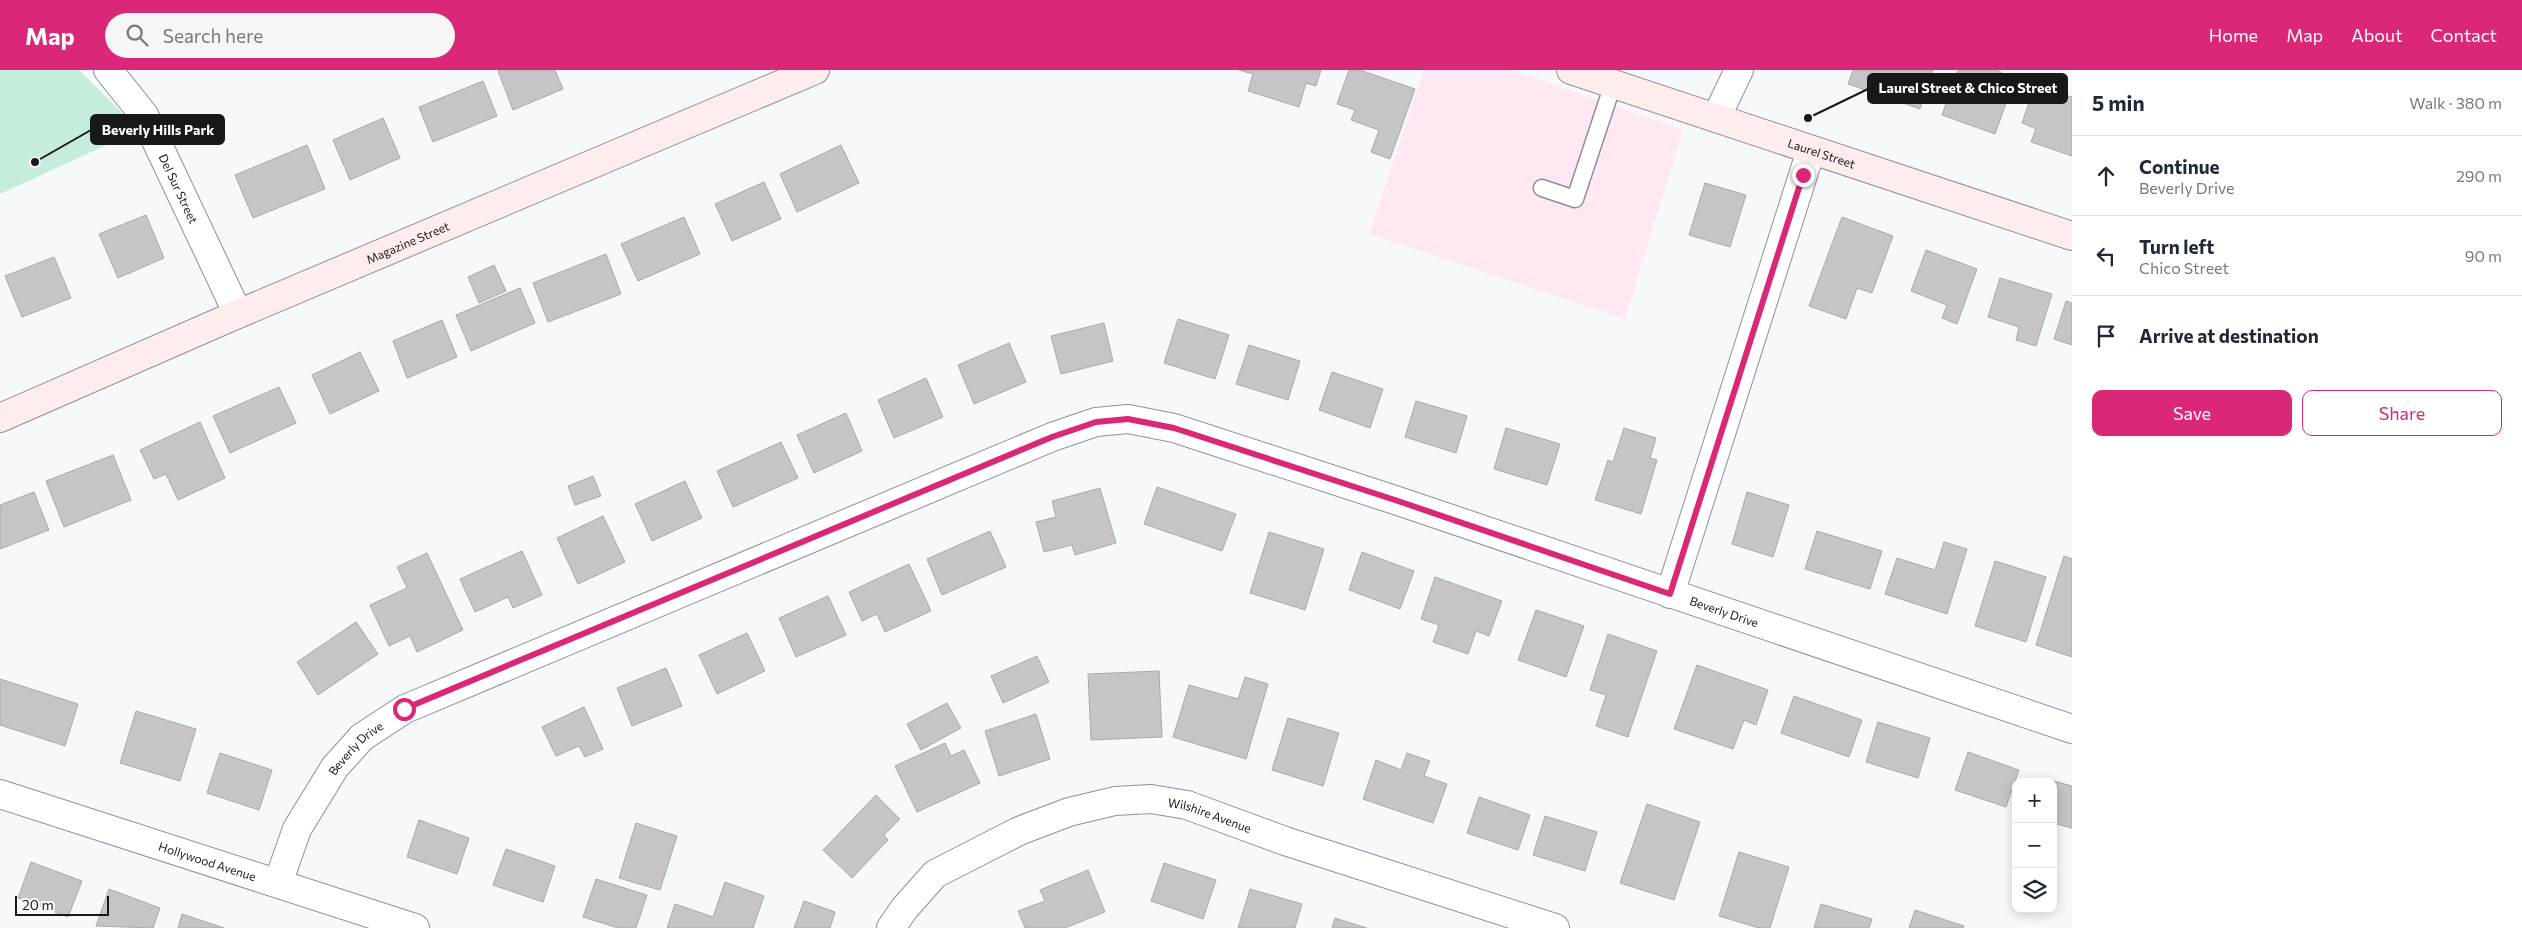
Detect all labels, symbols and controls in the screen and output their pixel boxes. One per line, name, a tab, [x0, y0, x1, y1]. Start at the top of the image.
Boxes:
search box	[105, 13, 455, 58]
text: Map	[25, 21, 75, 50]
icon: search	[123, 21, 151, 49]
text: Search here	[163, 24, 263, 47]
text: Home	[2209, 24, 2258, 46]
text: Map	[2286, 24, 2323, 46]
text: About	[2351, 24, 2403, 46]
text: Contact	[2431, 24, 2497, 46]
callout: Laurel Street & Chico Street	[1868, 74, 2067, 103]
text: Laurel Street & Chico Street	[1878, 79, 2058, 96]
text: 5 min	[2092, 90, 2145, 115]
text: Walk · 380 m	[2409, 93, 2502, 112]
callout: Beverly Hills Park	[91, 115, 224, 144]
text: Beverly Hills Park	[102, 121, 214, 138]
street label: Laurel Street	[1786, 135, 1857, 171]
street label: Del Sur Street	[156, 152, 201, 226]
text: Continue	[2139, 155, 2219, 178]
icon: ahead	[2092, 162, 2120, 190]
route end	[1792, 164, 1815, 187]
text: 290 m	[2456, 166, 2502, 185]
text: Beverly Drive	[2139, 178, 2234, 197]
street label: Magazine Street	[364, 218, 451, 266]
text: Turn left	[2139, 235, 2214, 258]
icon: left	[2092, 242, 2120, 270]
text: 90 m	[2465, 246, 2502, 265]
text: Chico Street	[2139, 258, 2229, 277]
icon: arrive	[2092, 322, 2120, 350]
text: Arrive at destination	[2139, 324, 2319, 347]
button: Save	[2092, 390, 2292, 436]
button: Share	[2302, 390, 2502, 436]
street label: Beverly Drive	[1688, 593, 1760, 629]
route start	[393, 698, 416, 721]
street label: Beverly Drive	[325, 718, 386, 777]
map controls	[2012, 778, 2057, 913]
button: +	[2012, 778, 2057, 823]
street label: Wilshire Avenue	[1167, 795, 1253, 835]
button: −	[2012, 823, 2057, 868]
street label: Hollywood Avenue	[157, 839, 258, 883]
button: layers	[2012, 868, 2057, 913]
scale bar	[15, 893, 109, 916]
text: 20 m	[22, 896, 54, 913]

